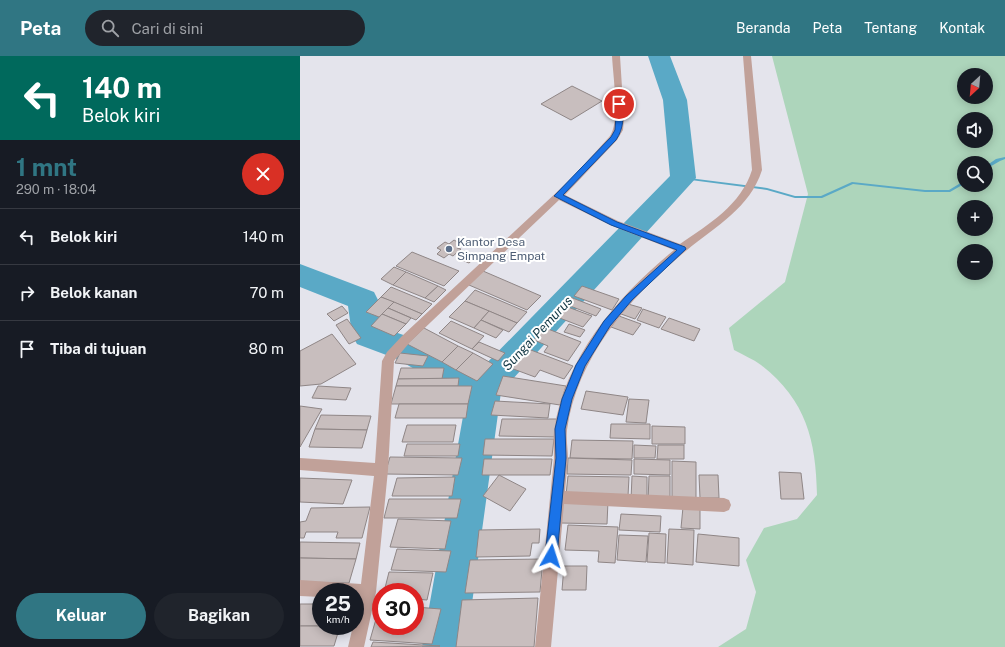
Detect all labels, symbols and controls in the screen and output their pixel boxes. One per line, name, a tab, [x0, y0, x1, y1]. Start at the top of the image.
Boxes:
search box	[85, 10, 365, 46]
text: Peta	[20, 17, 61, 39]
icon: search	[99, 17, 121, 39]
text: Cari di sini	[131, 20, 203, 37]
text: Beranda	[736, 20, 791, 36]
text: Peta	[813, 20, 842, 36]
text: Tentang	[864, 20, 917, 36]
text: Kontak	[939, 20, 985, 36]
north arrow	[957, 68, 993, 104]
map controls	[957, 68, 993, 280]
text: 140 m	[82, 71, 162, 104]
icon: left	[16, 72, 68, 124]
pin	[602, 87, 636, 121]
icon: arrive	[608, 93, 630, 115]
text: Belok kiri	[82, 105, 160, 126]
button: sound	[957, 112, 993, 148]
text: 1 mnt	[16, 153, 77, 181]
button: close	[242, 153, 284, 195]
button: search	[957, 156, 993, 192]
text: 290 m · 18:04	[16, 182, 96, 197]
button: +	[957, 200, 993, 236]
icon: left	[16, 226, 38, 248]
text: Belok kiri	[50, 228, 117, 245]
text: 140 m	[243, 228, 284, 245]
place label: Kantor Desa Simpang Empat	[457, 235, 546, 263]
marker: Kantor Desa Simpang Empat	[444, 244, 454, 254]
button: −	[957, 244, 993, 280]
icon: right	[16, 282, 38, 304]
text: Belok kanan	[50, 284, 137, 301]
text: 70 m	[249, 284, 284, 301]
water label: Sungai Pemurus	[499, 293, 575, 373]
icon: arrive	[16, 338, 38, 360]
text: Tiba di tujuan	[50, 340, 146, 357]
text: 80 m	[249, 340, 284, 357]
position arrow	[530, 535, 572, 577]
speed limit sign: 30	[372, 583, 424, 635]
text: 25	[325, 592, 351, 616]
button: Keluar	[16, 593, 146, 639]
button: Bagikan	[154, 593, 284, 639]
text: km/h	[326, 613, 350, 625]

